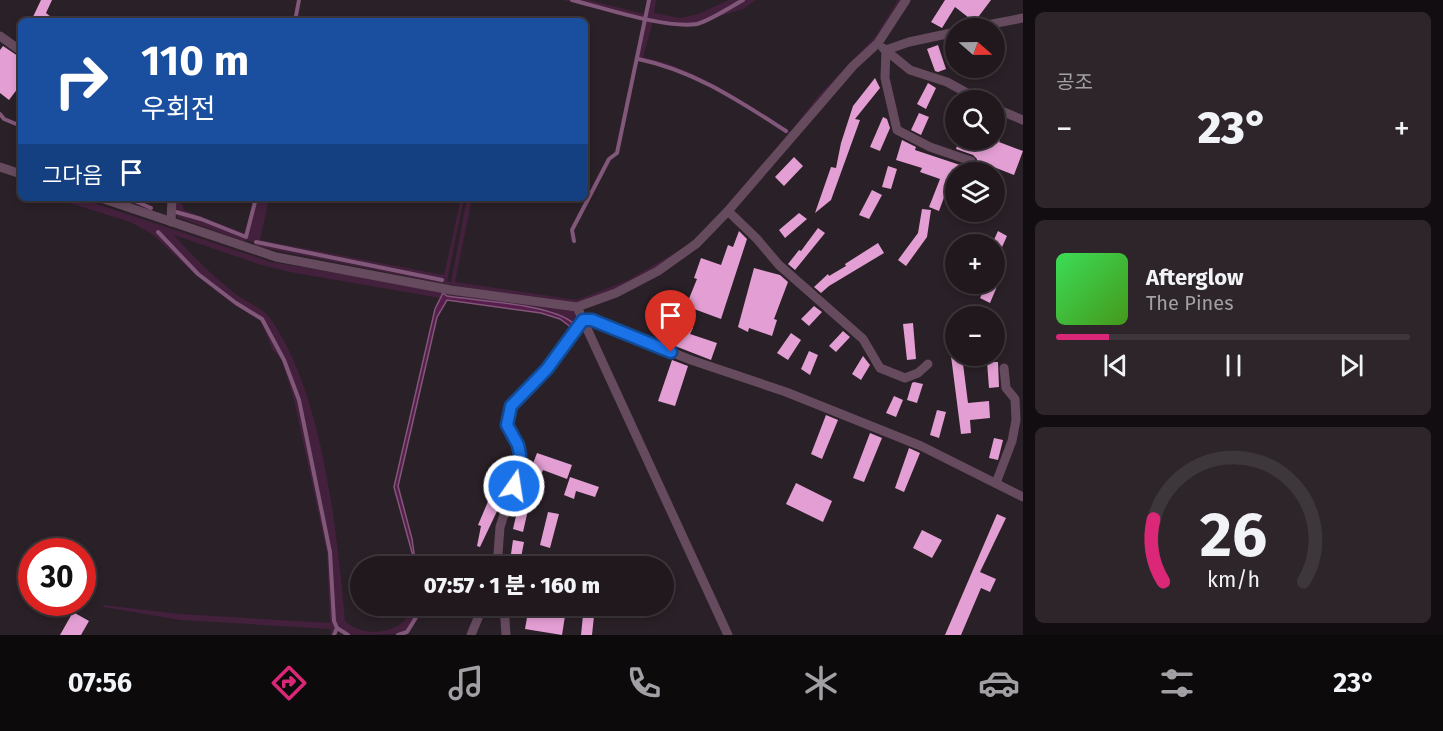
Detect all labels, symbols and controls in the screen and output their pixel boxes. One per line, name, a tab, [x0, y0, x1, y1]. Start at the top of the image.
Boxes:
north arrow	[945, 18, 1005, 78]
map controls	[945, 18, 1005, 366]
text: 110 m	[141, 36, 249, 86]
icon: right	[42, 42, 120, 120]
text: 공조	[1056, 70, 1093, 94]
button: search	[945, 90, 1005, 150]
text: 우회전	[141, 93, 216, 125]
text: 23°	[1198, 101, 1268, 155]
text: −	[1056, 109, 1073, 149]
text: +	[1394, 109, 1410, 149]
icon: arrive	[115, 156, 148, 189]
text: 그다음	[42, 162, 103, 189]
button: layers	[945, 162, 1005, 222]
button: +	[945, 234, 1005, 294]
text: Afterglow	[1146, 264, 1243, 291]
pin	[645, 290, 696, 352]
text: The Pines	[1146, 291, 1233, 315]
icon: arrive	[654, 299, 687, 332]
button: −	[945, 306, 1005, 366]
icon: previous	[1099, 349, 1132, 382]
icon: pause	[1217, 349, 1250, 382]
icon: next	[1335, 349, 1368, 382]
position arrow	[482, 454, 546, 518]
text: 26	[1199, 498, 1267, 573]
speed limit sign: 30	[18, 538, 96, 616]
text: km/h	[1206, 568, 1260, 594]
text: 07:57 · 1 분 · 160 m	[424, 572, 600, 599]
icon: directions	[268, 662, 310, 704]
icon: music	[445, 662, 487, 704]
icon: phone	[623, 662, 665, 704]
icon: climate	[800, 662, 842, 704]
icon: car	[978, 662, 1020, 704]
icon: filters	[1156, 662, 1198, 704]
text: 07:56	[68, 667, 132, 699]
text: 23°	[1333, 667, 1375, 699]

